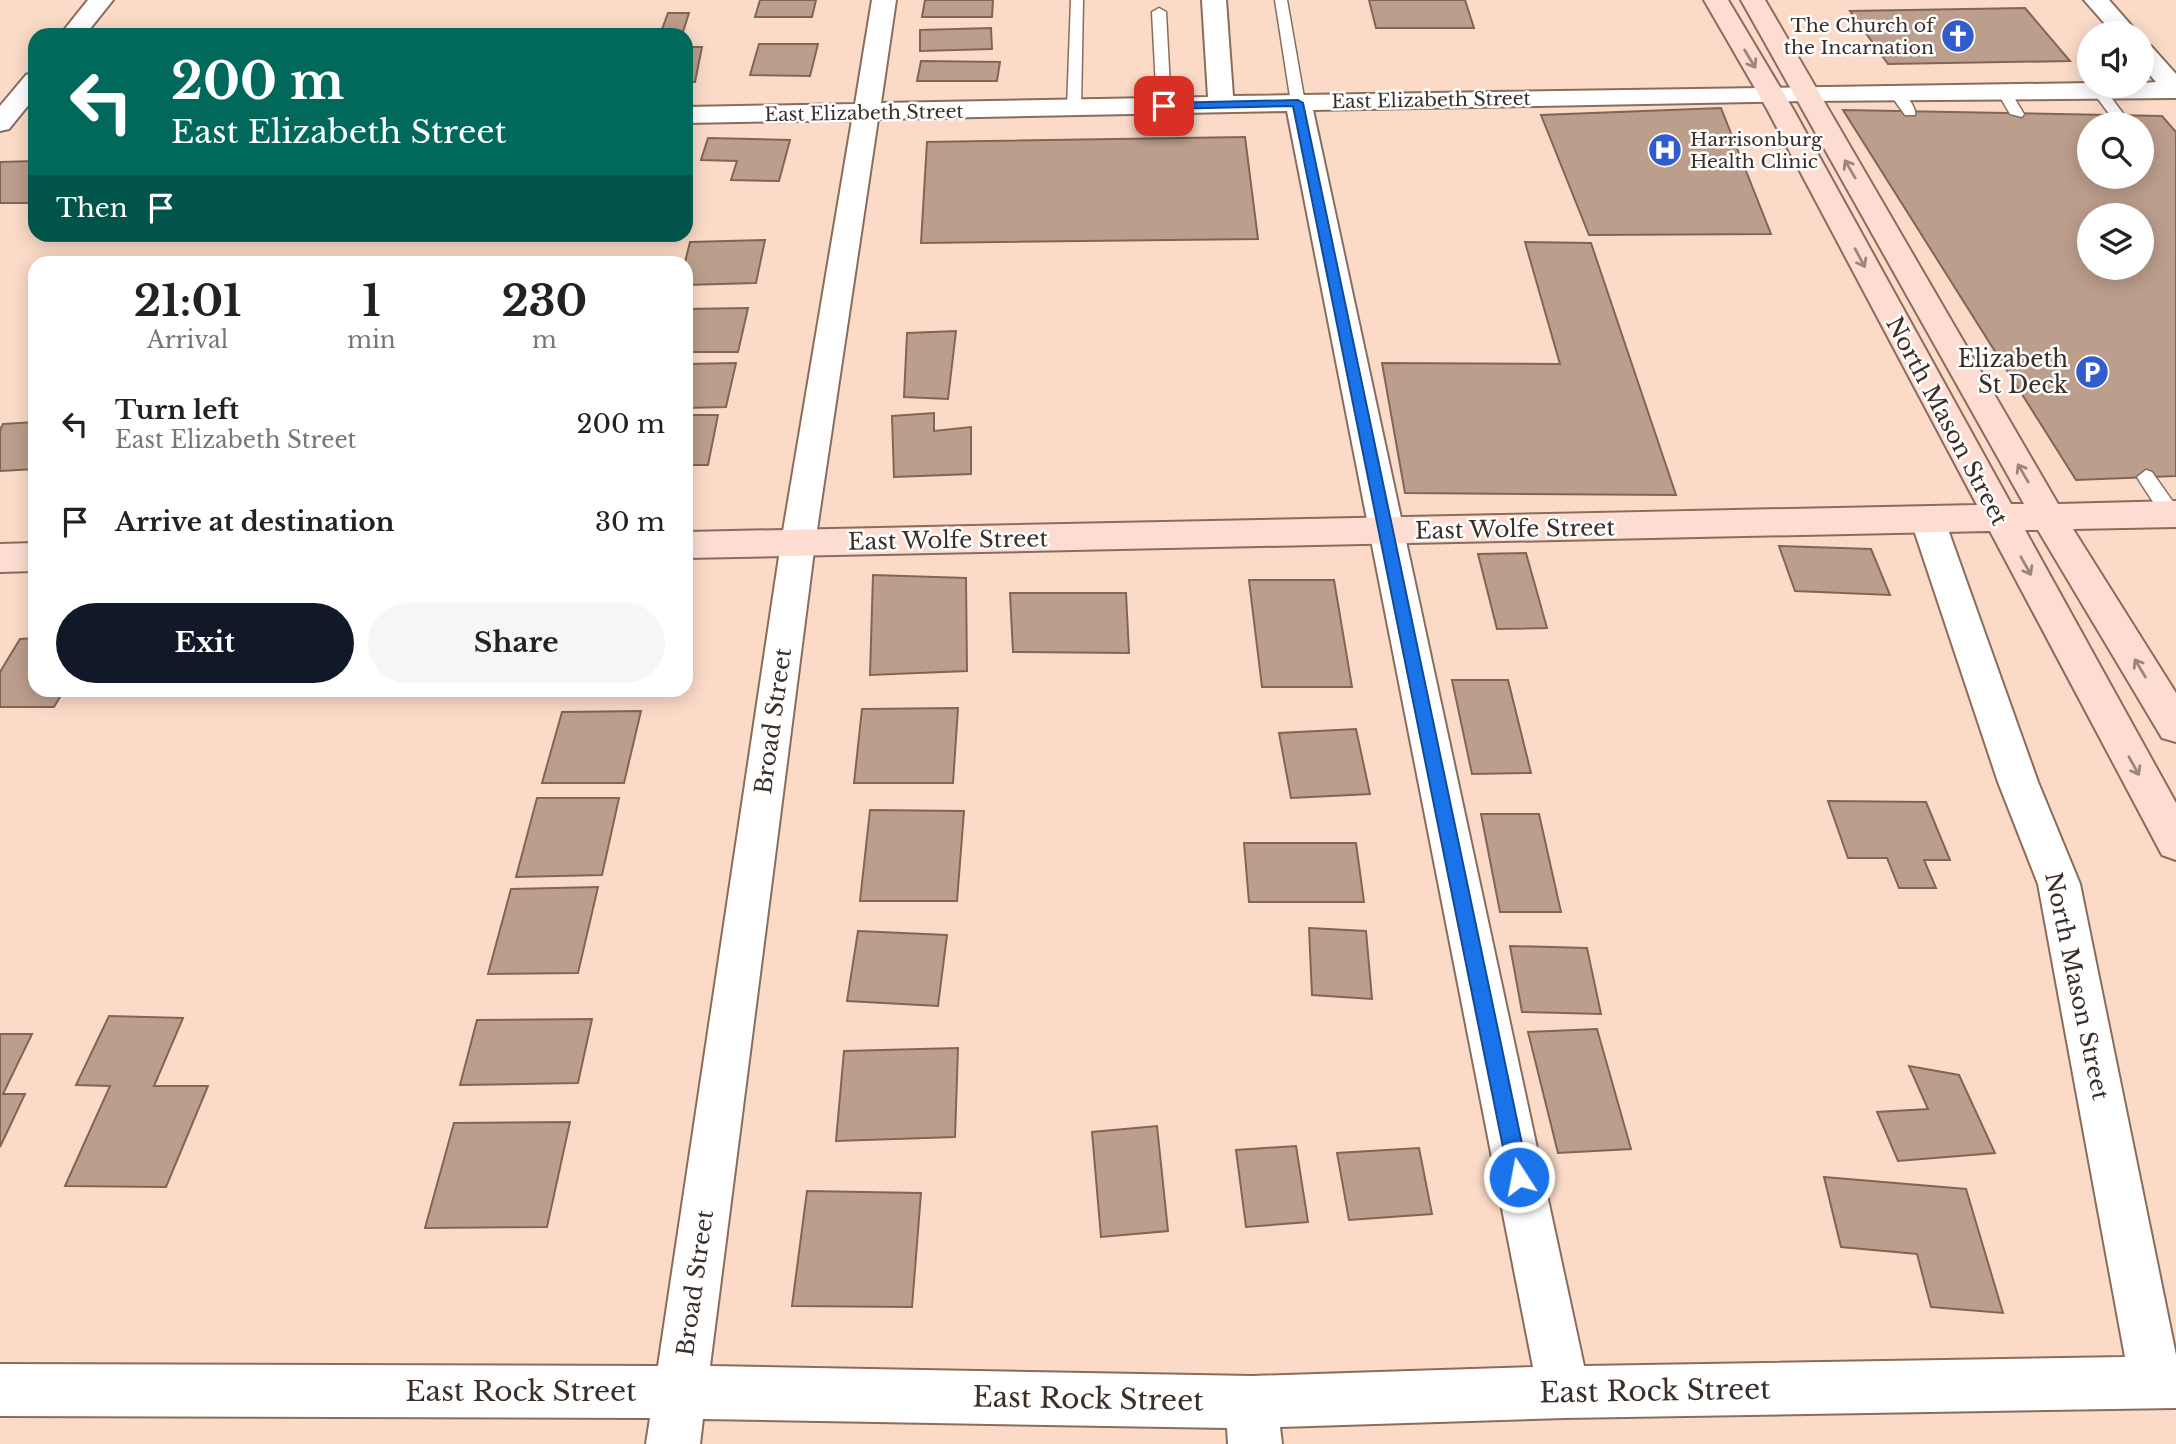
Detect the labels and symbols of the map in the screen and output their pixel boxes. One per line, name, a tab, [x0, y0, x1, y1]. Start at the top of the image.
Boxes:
place label: The Church of the Incarnation	[1784, 14, 1936, 59]
church icon: The Church of the Incarnation	[1939, 17, 1977, 55]
one-way arrow	[1744, 48, 1758, 68]
pin	[1134, 76, 1194, 136]
street label: East Elizabeth Street	[1331, 87, 1532, 113]
street label: East Elizabeth Street	[764, 100, 965, 126]
place label: Harrisonburg Health Clinic	[1690, 128, 1823, 173]
hospital icon: Harrisonburg Health Clinic	[1646, 131, 1684, 169]
one-way arrow	[1843, 159, 1857, 179]
one-way arrow	[1853, 247, 1867, 268]
street label: North Mason Street	[1880, 312, 2014, 530]
place label: Elizabeth St Deck	[1958, 345, 2069, 399]
parking icon: Elizabeth St Deck	[2073, 353, 2111, 391]
one-way arrow	[2016, 463, 2030, 483]
street label: East Wolfe Street	[1415, 513, 1616, 545]
street label: East Wolfe Street	[848, 524, 1049, 556]
one-way arrow	[2019, 556, 2033, 576]
street label: Broad Street	[749, 646, 797, 796]
one-way arrow	[2133, 658, 2147, 678]
one-way arrow	[2128, 755, 2142, 776]
street label: North Mason Street	[2039, 870, 2115, 1103]
position arrow	[1482, 1140, 1556, 1214]
street label: Broad Street	[671, 1208, 719, 1358]
street label: East Rock Street	[1539, 1371, 1771, 1411]
street label: East Rock Street	[405, 1374, 637, 1409]
street label: East Rock Street	[972, 1379, 1204, 1419]

